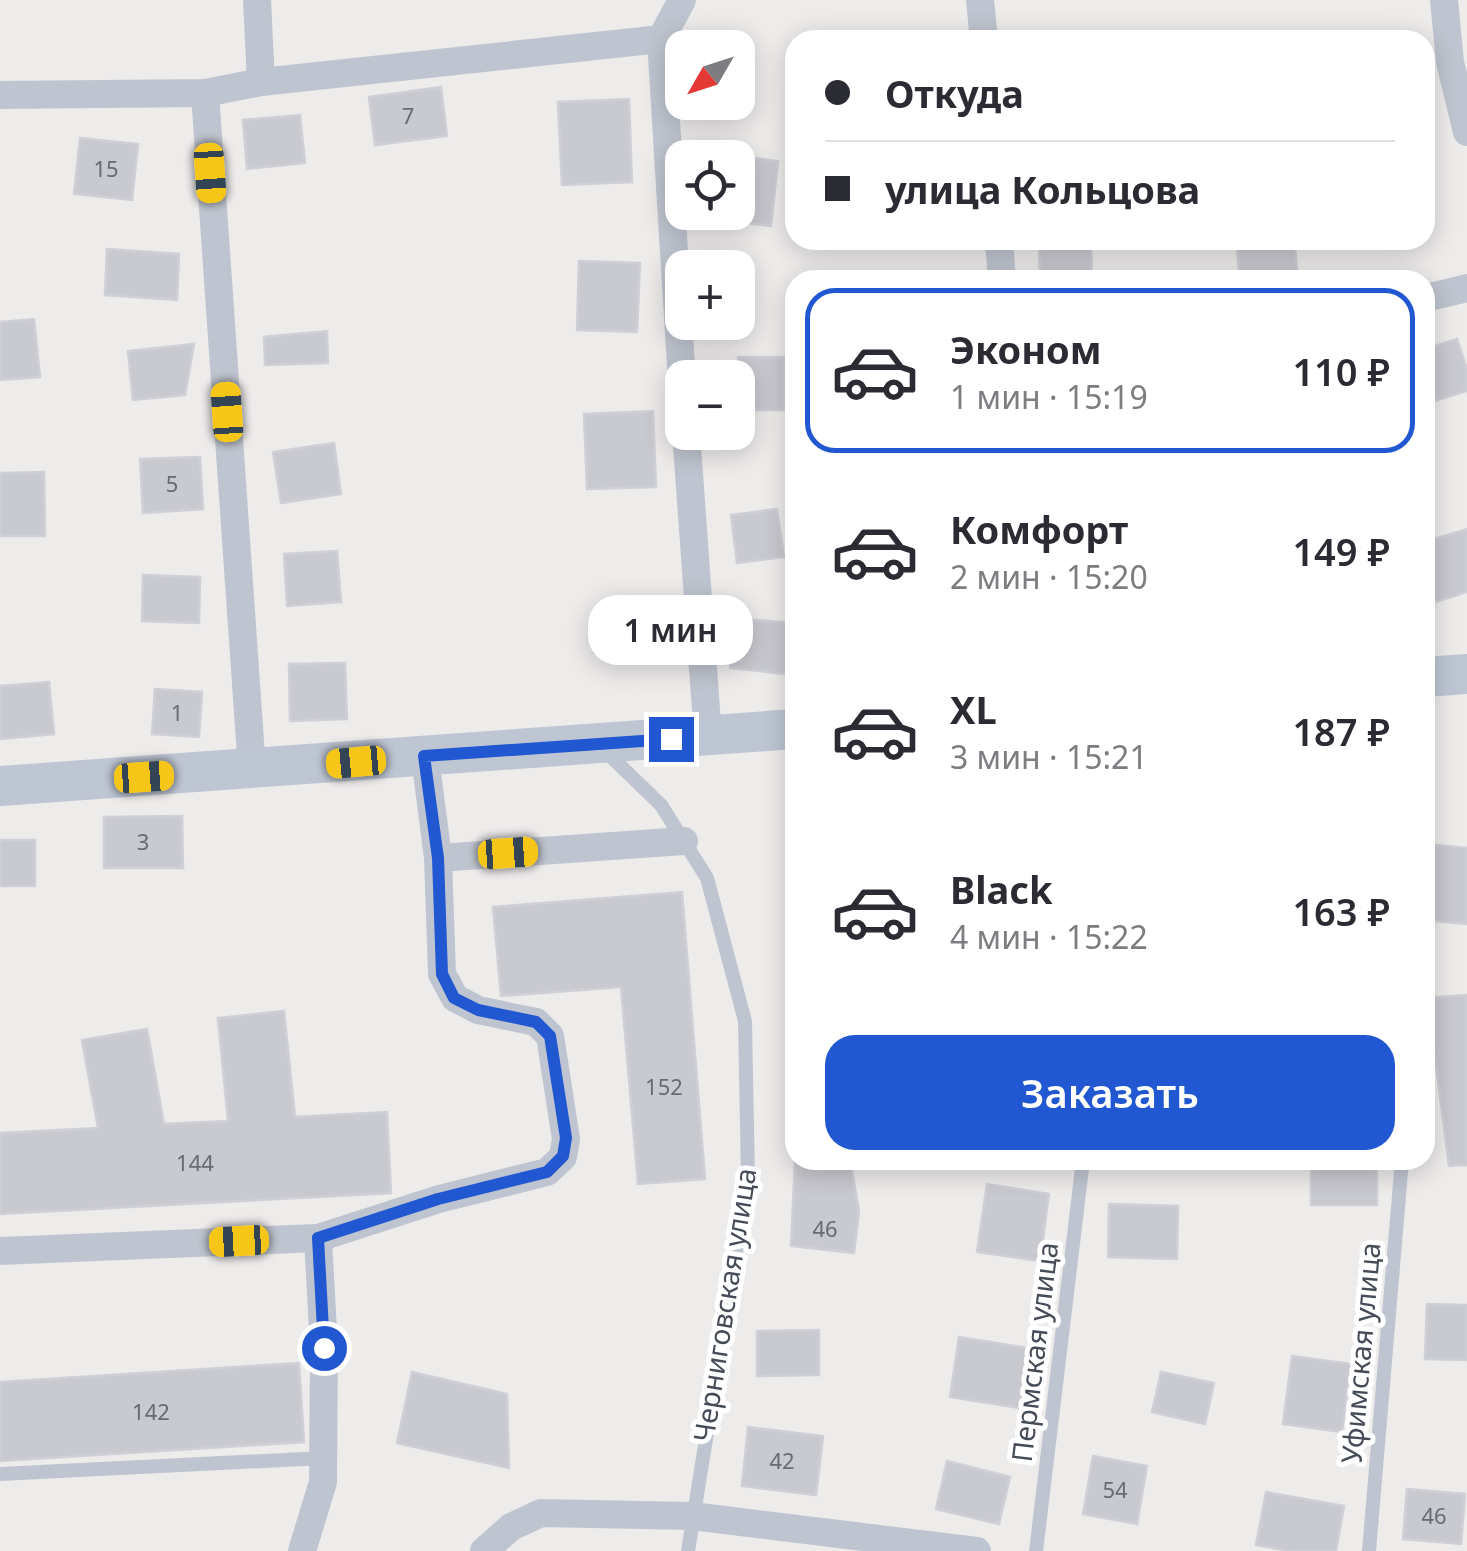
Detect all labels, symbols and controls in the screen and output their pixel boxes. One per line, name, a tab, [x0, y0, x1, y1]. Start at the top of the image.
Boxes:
north arrow	[665, 30, 755, 120]
map controls	[665, 30, 755, 450]
text: Откуда	[885, 67, 1024, 119]
house number: 7	[402, 100, 414, 130]
button: locate	[665, 140, 755, 230]
car	[193, 142, 227, 204]
house number: 15	[93, 153, 119, 183]
text: улица Кольцова	[885, 163, 1200, 215]
button: +	[665, 250, 755, 340]
text: Эконом	[950, 323, 1102, 375]
icon: car	[830, 326, 920, 416]
text: 110 ₽	[1292, 345, 1390, 397]
button: −	[665, 360, 755, 450]
text: 1 мин · 15:19	[950, 375, 1148, 418]
car	[210, 381, 244, 443]
house number: 5	[166, 468, 178, 498]
text: Комфорт	[950, 503, 1128, 555]
icon: car	[830, 506, 920, 596]
text: 149 ₽	[1292, 525, 1390, 577]
text: 2 мин · 15:20	[950, 555, 1148, 598]
callout: 1 мин	[588, 594, 754, 664]
text: 1 мин	[624, 608, 717, 651]
text: XL	[950, 683, 997, 735]
icon: car	[830, 686, 920, 776]
house number: 1	[171, 697, 183, 727]
text: 187 ₽	[1292, 705, 1390, 757]
route end	[649, 717, 694, 762]
text: 3 мин · 15:21	[950, 735, 1148, 778]
car	[325, 744, 387, 780]
car	[113, 760, 175, 794]
house number: 3	[137, 826, 149, 856]
car	[477, 836, 539, 870]
text: Black	[950, 863, 1053, 915]
icon: car	[830, 866, 920, 956]
text: 163 ₽	[1292, 885, 1390, 937]
text: 4 мин · 15:22	[950, 915, 1148, 958]
button: Заказать	[825, 1035, 1395, 1150]
house number: 152	[645, 1071, 683, 1101]
house number: 144	[176, 1147, 214, 1177]
street label: Черниговская улица	[684, 1165, 764, 1445]
house number: 46	[812, 1213, 838, 1243]
car	[208, 1224, 270, 1258]
street label: Пермская улица	[1002, 1240, 1066, 1464]
street label: Уфимская улица	[1331, 1241, 1389, 1465]
route start	[302, 1326, 347, 1371]
house number: 142	[132, 1396, 170, 1426]
house number: 42	[769, 1445, 795, 1475]
house number: 54	[1102, 1474, 1128, 1504]
house number: 46	[1421, 1500, 1447, 1530]

